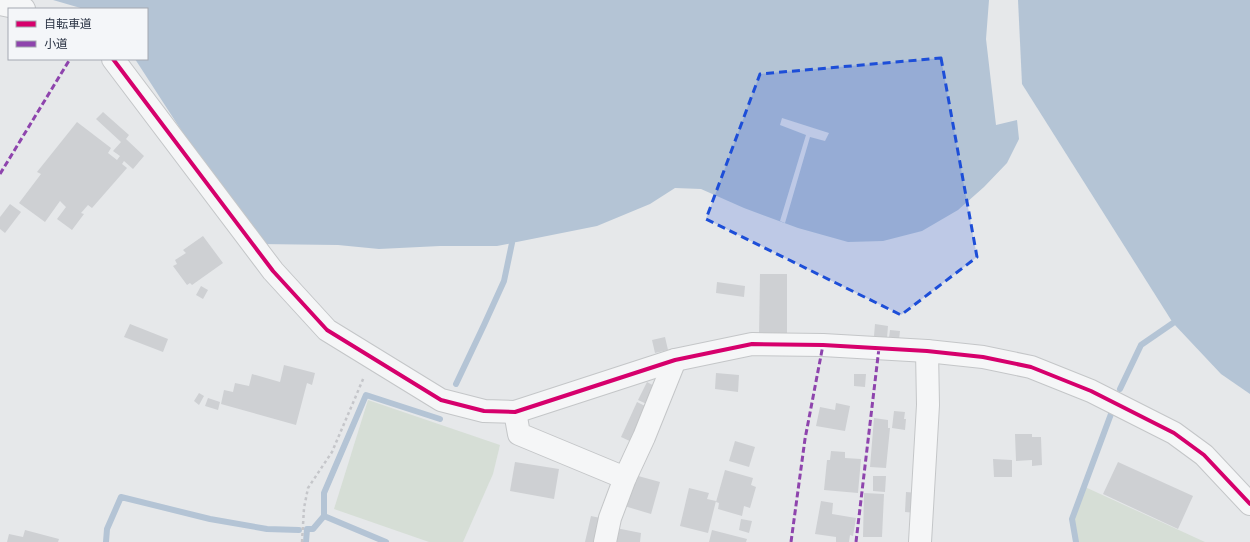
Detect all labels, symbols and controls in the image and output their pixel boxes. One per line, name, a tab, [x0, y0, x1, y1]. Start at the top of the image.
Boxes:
legend	[8, 8, 148, 60]
text: 自転車道	[44, 16, 92, 31]
text: 小道	[44, 36, 68, 51]

